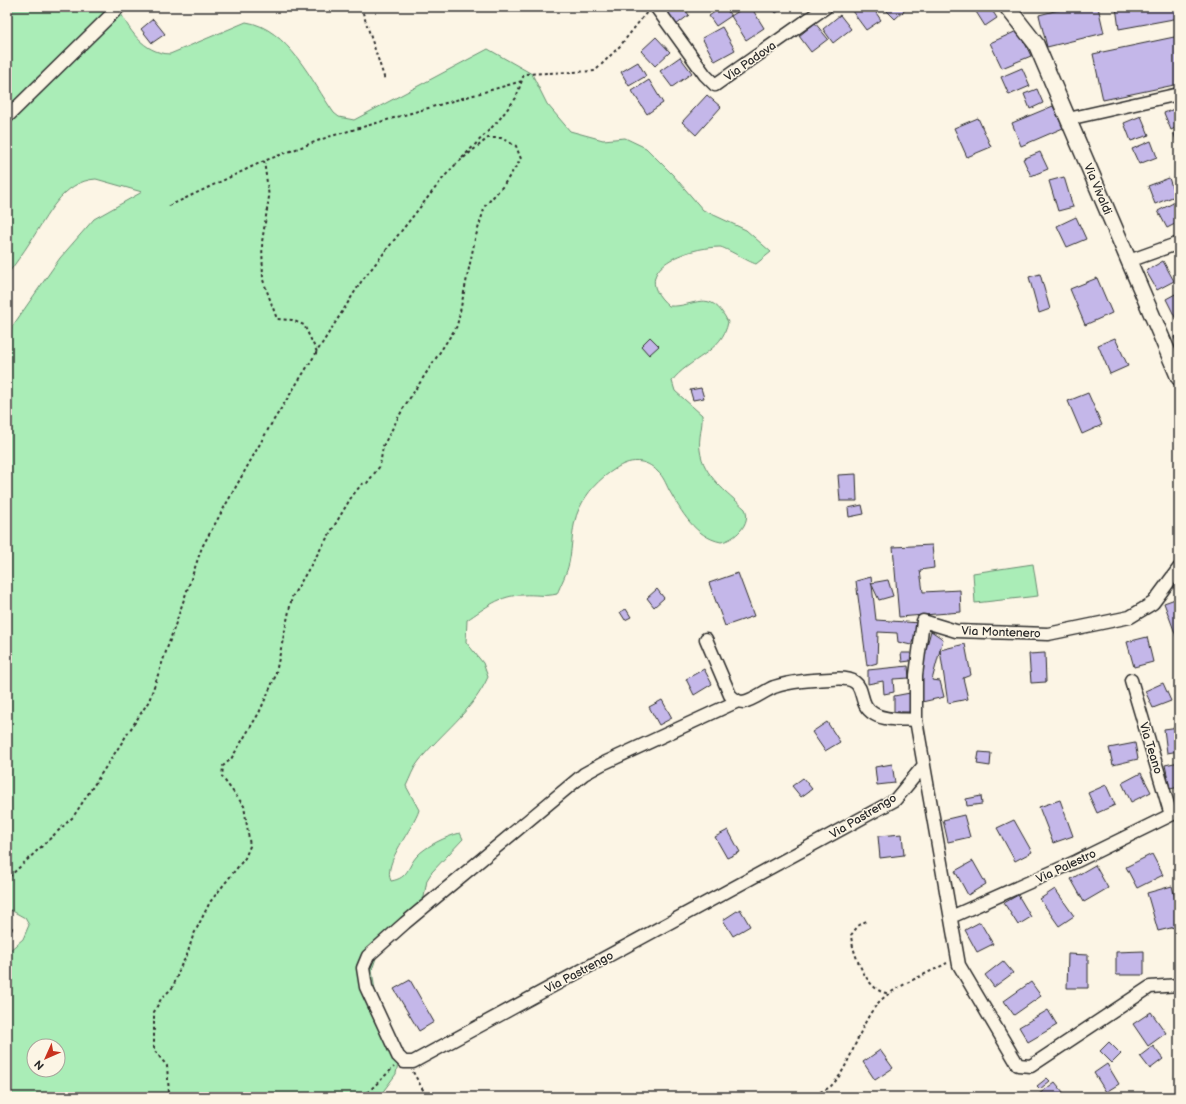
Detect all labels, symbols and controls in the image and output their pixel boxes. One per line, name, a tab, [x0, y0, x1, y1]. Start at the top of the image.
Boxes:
street label: Via Padova	[721, 38, 779, 85]
street label: Via Vivaldi	[1080, 161, 1115, 217]
street label: Via Montenero	[961, 624, 1041, 641]
street label: Via Teano	[1136, 720, 1166, 776]
street label: Via Pastrengo	[827, 790, 900, 842]
street label: Via Palestro	[1034, 846, 1099, 887]
street label: Via Pastrengo	[542, 948, 616, 997]
north arrow	[26, 1038, 66, 1078]
text: N	[32, 1057, 47, 1072]

